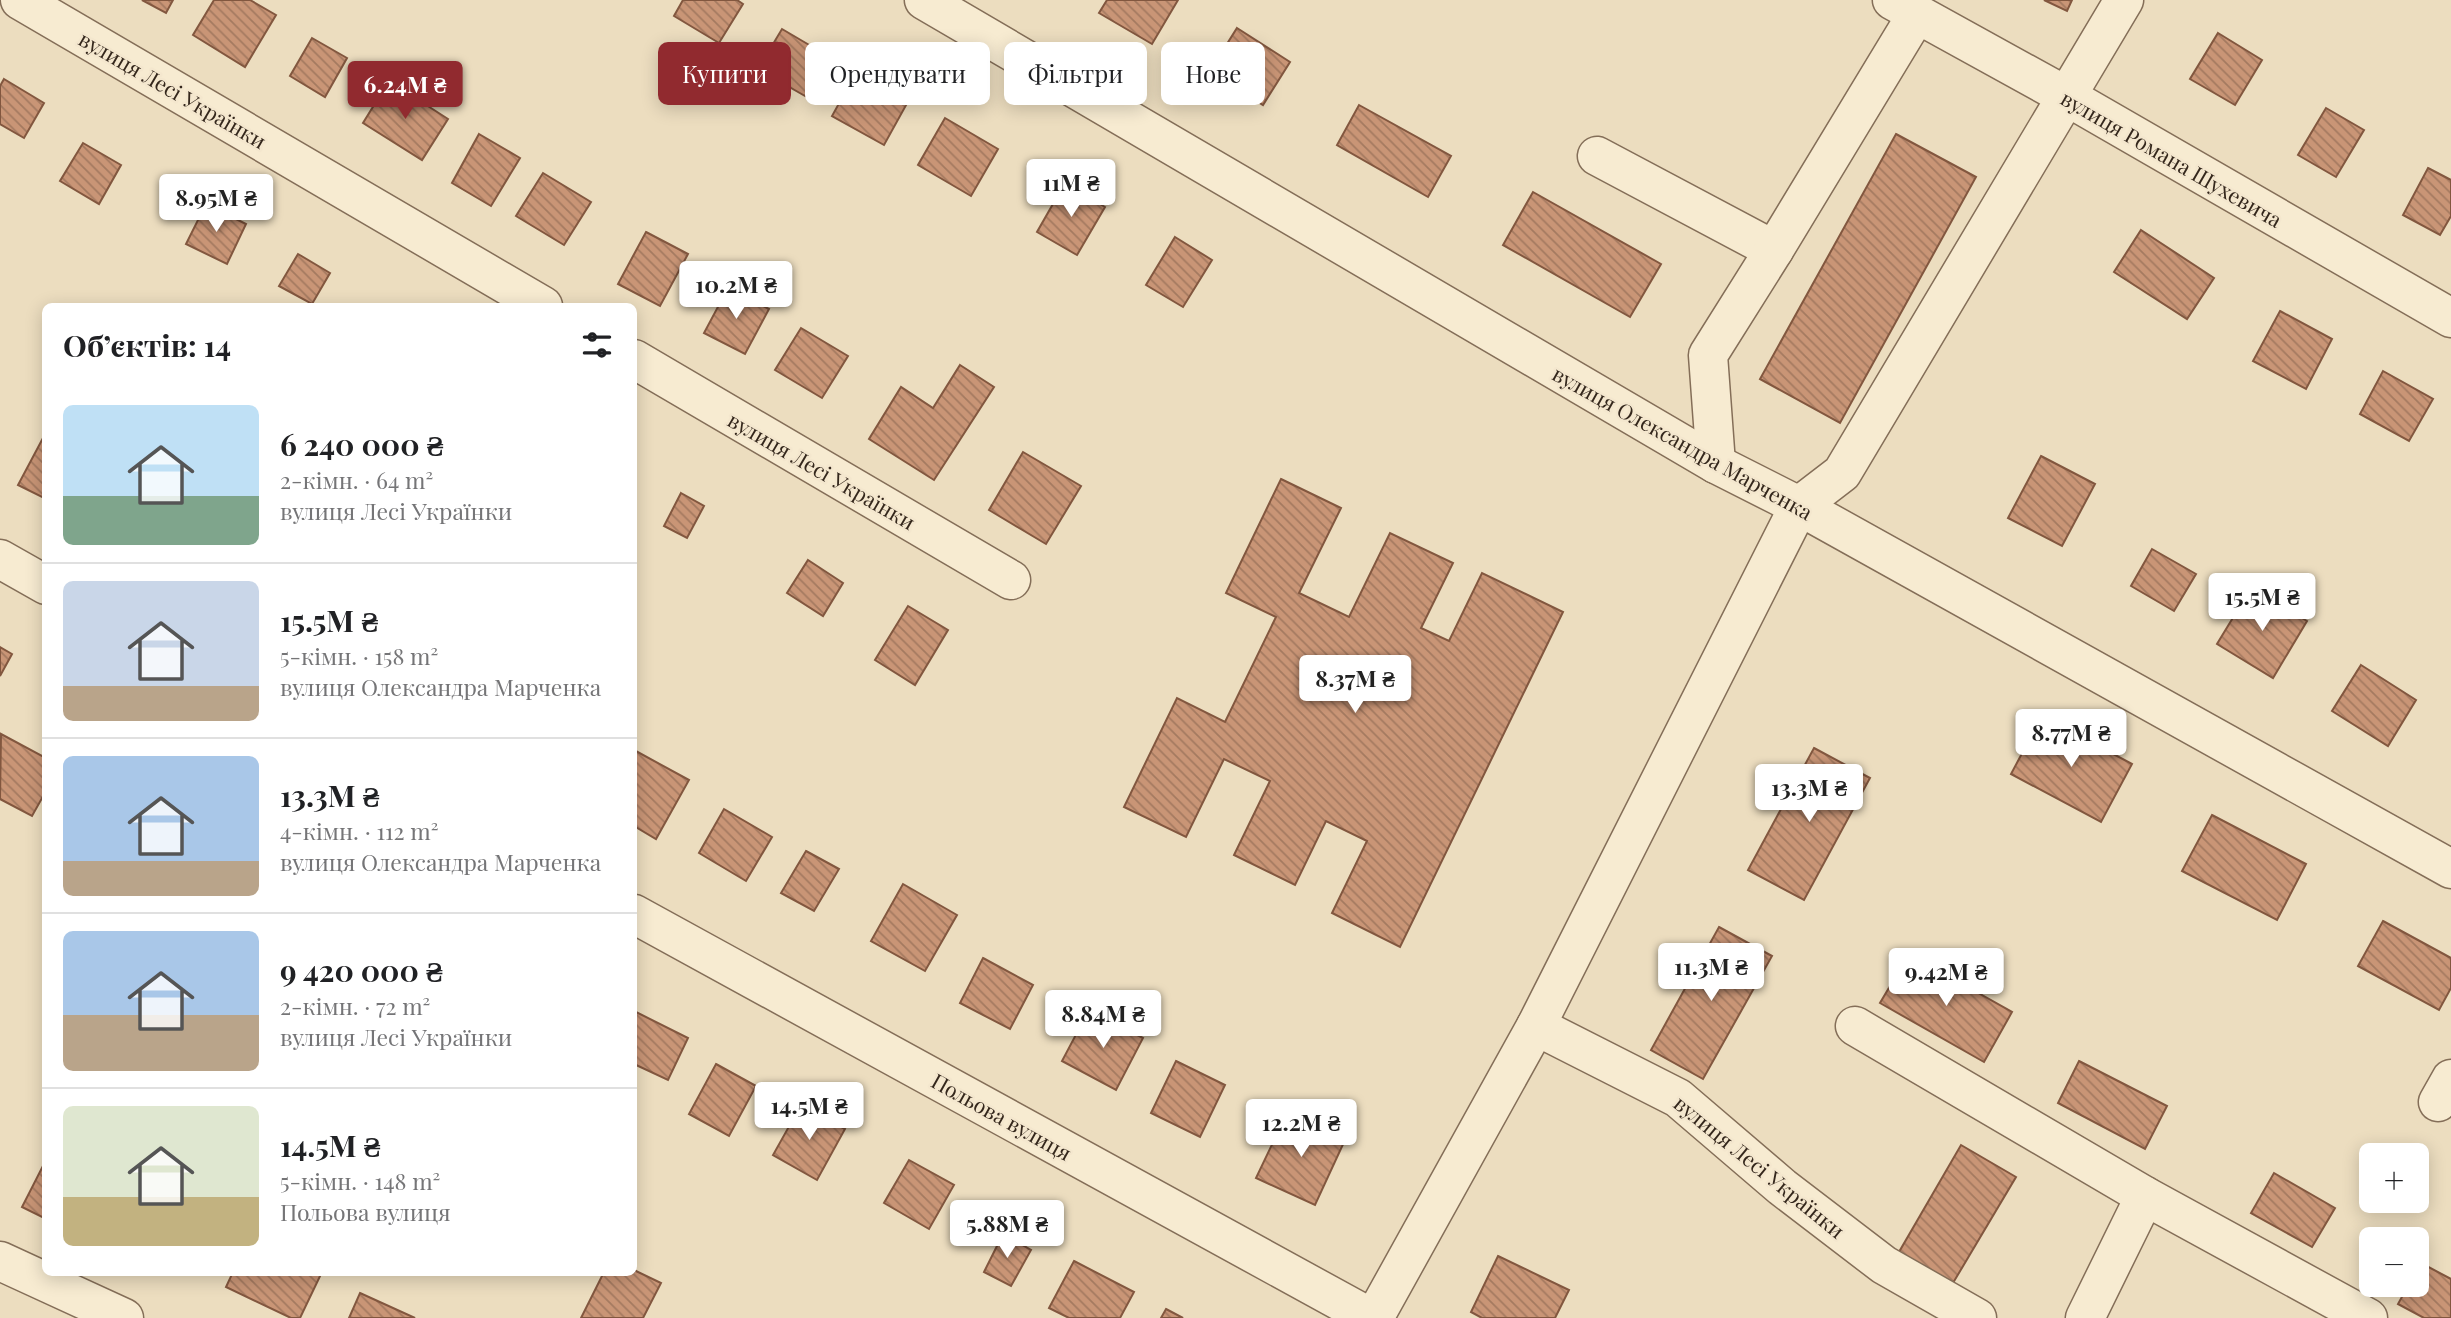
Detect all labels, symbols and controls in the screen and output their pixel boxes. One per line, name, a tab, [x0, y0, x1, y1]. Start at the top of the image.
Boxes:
street label: вулиця Лесі Українки	[74, 24, 272, 154]
chip: Купити	[658, 42, 791, 105]
chip: Орендувати	[805, 42, 990, 105]
chip: Фільтри	[1004, 42, 1147, 105]
chip: Нове	[1161, 42, 1265, 105]
pin: 6.24M ₴	[340, 61, 470, 121]
text: 6.24M ₴	[364, 68, 446, 99]
street label: вулиця Романа Шухевича	[2056, 83, 2288, 233]
pin: 11M ₴	[1022, 160, 1120, 219]
text: 11M ₴	[1042, 166, 1100, 197]
pin: 8.95M ₴	[151, 174, 281, 234]
text: 8.95M ₴	[175, 181, 257, 212]
pin: 10.2M ₴	[671, 262, 801, 321]
text: 10.2M ₴	[695, 268, 777, 299]
text: Об’єктів: 14	[63, 325, 231, 365]
icon: filters	[578, 326, 616, 364]
street label: вулиця Олександра Марченка	[1548, 359, 1818, 526]
street label: вулиця Лесі Українки	[723, 405, 921, 535]
text: 6 240 000 ₴	[280, 424, 443, 464]
icon: home	[119, 433, 203, 517]
text: 2-кімн. · 64 m²	[280, 464, 433, 495]
text: вулиця Лесі Українки	[280, 495, 512, 526]
pin: 15.5M ₴	[2197, 574, 2327, 633]
text: 15.5M ₴	[2224, 580, 2300, 611]
text: 15.5M ₴	[280, 600, 378, 640]
icon: home	[119, 609, 203, 693]
text: 5-кімн. · 158 m²	[280, 640, 438, 671]
pin: 8.37M ₴	[1290, 656, 1420, 715]
text: 8.37M ₴	[1315, 662, 1395, 693]
text: вулиця Олександра Марченка	[280, 671, 601, 702]
pin: 8.77M ₴	[2006, 710, 2136, 769]
text: 8.77M ₴	[2031, 716, 2111, 747]
pin: 13.3M ₴	[1744, 764, 1874, 824]
text: 13.3M ₴	[1771, 771, 1847, 802]
text: 13.3M ₴	[280, 775, 379, 815]
icon: home	[119, 784, 203, 868]
text: 4-кімн. · 112 m²	[280, 815, 438, 846]
text: вулиця Олександра Марченка	[280, 846, 601, 877]
pin: 11.3M ₴	[1646, 944, 1776, 1003]
pin: 9.42M ₴	[1881, 948, 2011, 1008]
text: 9 420 000 ₴	[280, 950, 442, 990]
text: 11.3M ₴	[1674, 950, 1748, 981]
text: 9.42M ₴	[1905, 955, 1987, 986]
icon: home	[119, 959, 203, 1043]
text: 2-кімн. · 72 m²	[280, 990, 430, 1021]
pin: 8.84M ₴	[1038, 990, 1168, 1050]
text: 8.84M ₴	[1061, 997, 1145, 1028]
text: вулиця Лесі Українки	[280, 1021, 512, 1052]
street label: Польова вулиця	[927, 1066, 1077, 1166]
pin: 14.5M ₴	[744, 1082, 874, 1142]
street label: вулиця Лесі Українки	[1669, 1088, 1851, 1244]
text: 14.5M ₴	[771, 1089, 847, 1120]
pin: 12.2M ₴	[1236, 1100, 1366, 1159]
text: 12.2M ₴	[1262, 1106, 1340, 1137]
text: 14.5M ₴	[280, 1125, 380, 1165]
icon: home	[119, 1134, 203, 1218]
map controls	[2359, 1143, 2429, 1297]
button: +	[2359, 1143, 2429, 1213]
text: 5-кімн. · 148 m²	[280, 1165, 440, 1196]
text: Польова вулиця	[280, 1196, 451, 1227]
pin: 5.88M ₴	[942, 1200, 1072, 1260]
text: 5.88M ₴	[966, 1207, 1048, 1238]
button: −	[2359, 1227, 2429, 1297]

